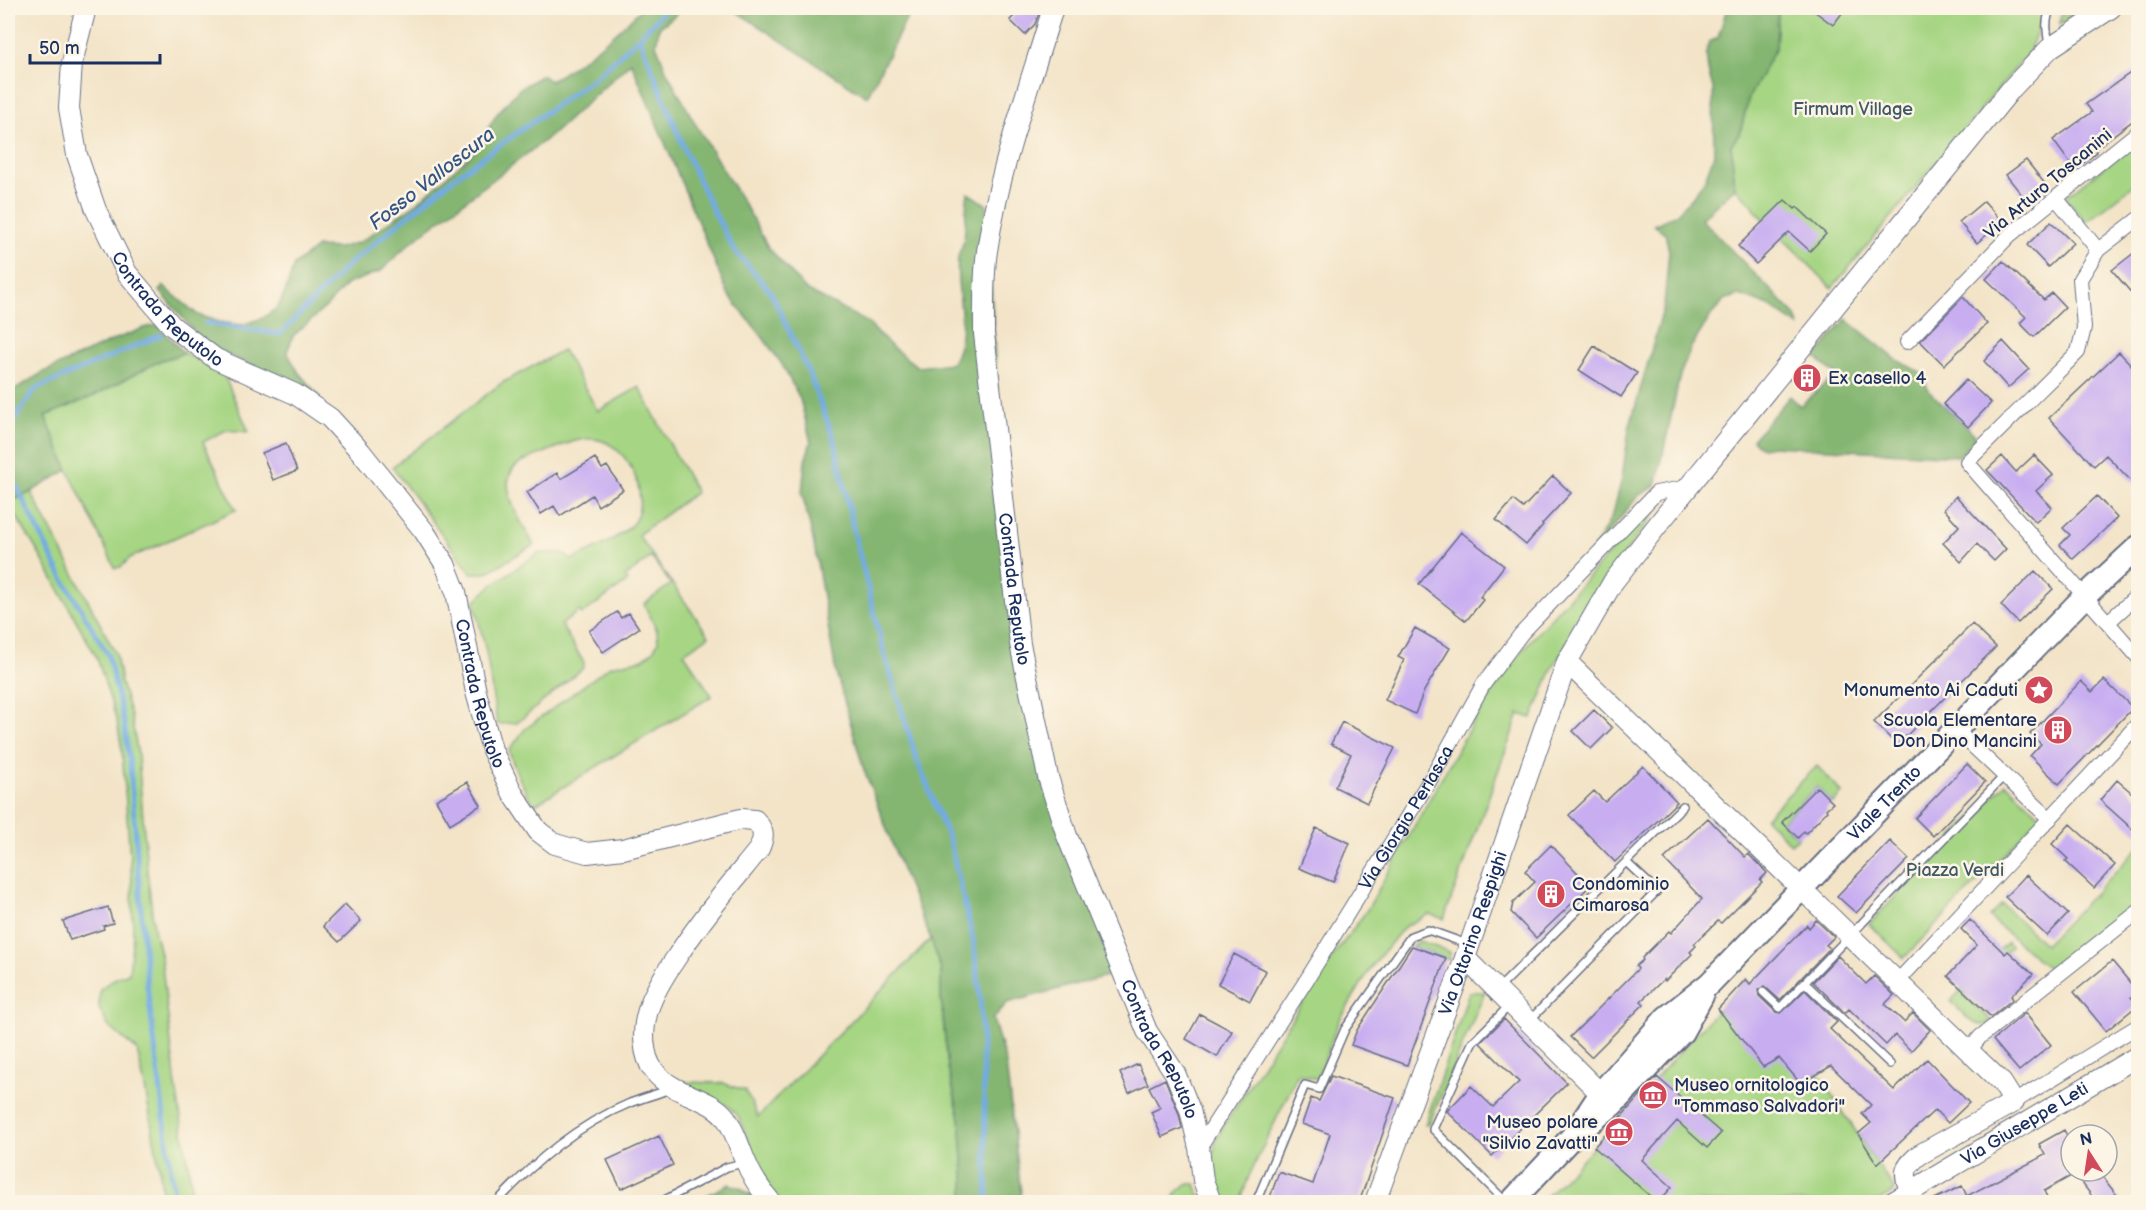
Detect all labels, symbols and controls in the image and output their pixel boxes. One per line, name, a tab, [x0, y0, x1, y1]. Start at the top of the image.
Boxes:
scale bar	[30, 27, 160, 65]
text: 50 m	[39, 38, 80, 59]
park label: Firmum Village	[1793, 99, 1913, 120]
water label: Fosso Valloscura	[364, 122, 500, 236]
street label: Via Arturo Toscanini	[1980, 124, 2116, 244]
street label: Contrada Reputolo	[108, 248, 226, 371]
building icon: Ex casello 4	[1791, 362, 1823, 394]
place label: Ex casello 4	[1828, 368, 1926, 389]
street label: Contrada Reputolo	[994, 512, 1035, 667]
street label: Contrada Reputolo	[451, 617, 510, 772]
place icon: Monumento Ai Caduti	[2023, 674, 2055, 706]
place label: Monumento Ai Caduti	[1843, 680, 2018, 701]
place label: Scuola Elementare Don Dino Mancini	[1883, 710, 2037, 752]
building icon: Scuola Elementare Don Dino Mancini	[2042, 714, 2074, 746]
street label: Via Giorgio Perlasca	[1354, 742, 1458, 893]
street label: Viale Trento	[1843, 761, 1926, 845]
street label: Via Ottorino Respighi	[1434, 848, 1511, 1018]
park label: Piazza Verdi	[1906, 860, 2004, 881]
place label: Condominio Cimarosa	[1572, 874, 1669, 916]
building icon: Condominio Cimarosa	[1535, 878, 1567, 910]
street label: Contrada Reputolo	[1116, 976, 1202, 1121]
place label: Museo ornitologico "Tommaso Salvadori"	[1674, 1075, 1845, 1117]
street label: Via Giuseppe Leti	[1957, 1078, 2092, 1170]
museum icon: Museo ornitologico "Tommaso Salvadori"	[1637, 1079, 1669, 1111]
place label: Museo polare "Silvio Zavatti"	[1482, 1112, 1598, 1154]
museum icon: Museo polare "Silvio Zavatti"	[1603, 1116, 1635, 1148]
north arrow	[2059, 1123, 2119, 1183]
text: N	[2078, 1129, 2094, 1150]

